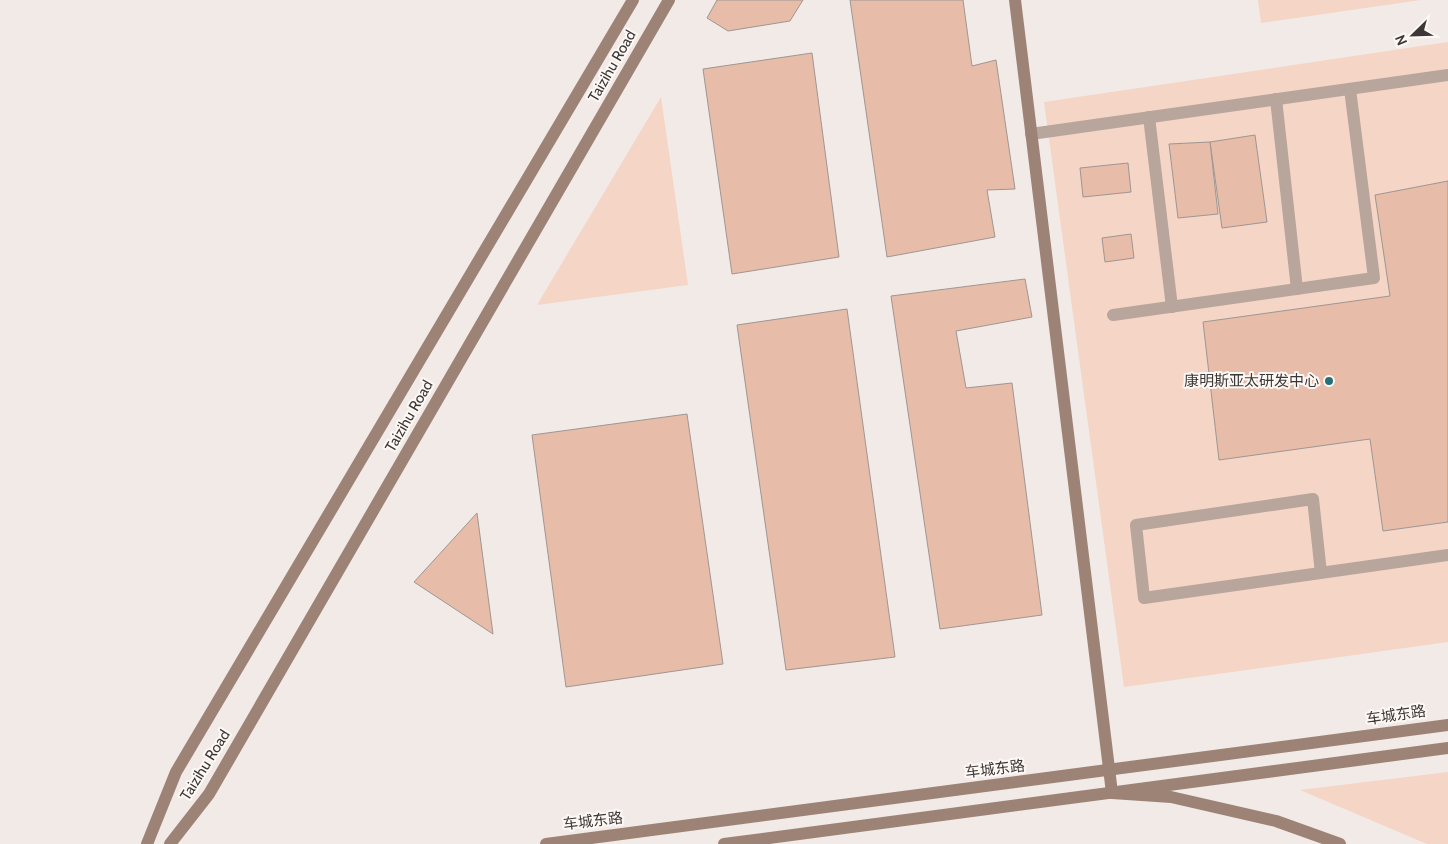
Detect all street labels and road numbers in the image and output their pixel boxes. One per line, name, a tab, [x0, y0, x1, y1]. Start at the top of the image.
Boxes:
street label: Taizihu Road	[584, 27, 640, 105]
street label: Taizihu Road	[381, 377, 437, 455]
street label: 车城东路	[1365, 702, 1427, 728]
street label: Taizihu Road	[176, 726, 234, 804]
street label: 车城东路	[964, 756, 1026, 782]
street label: 车城东路	[562, 808, 624, 834]

